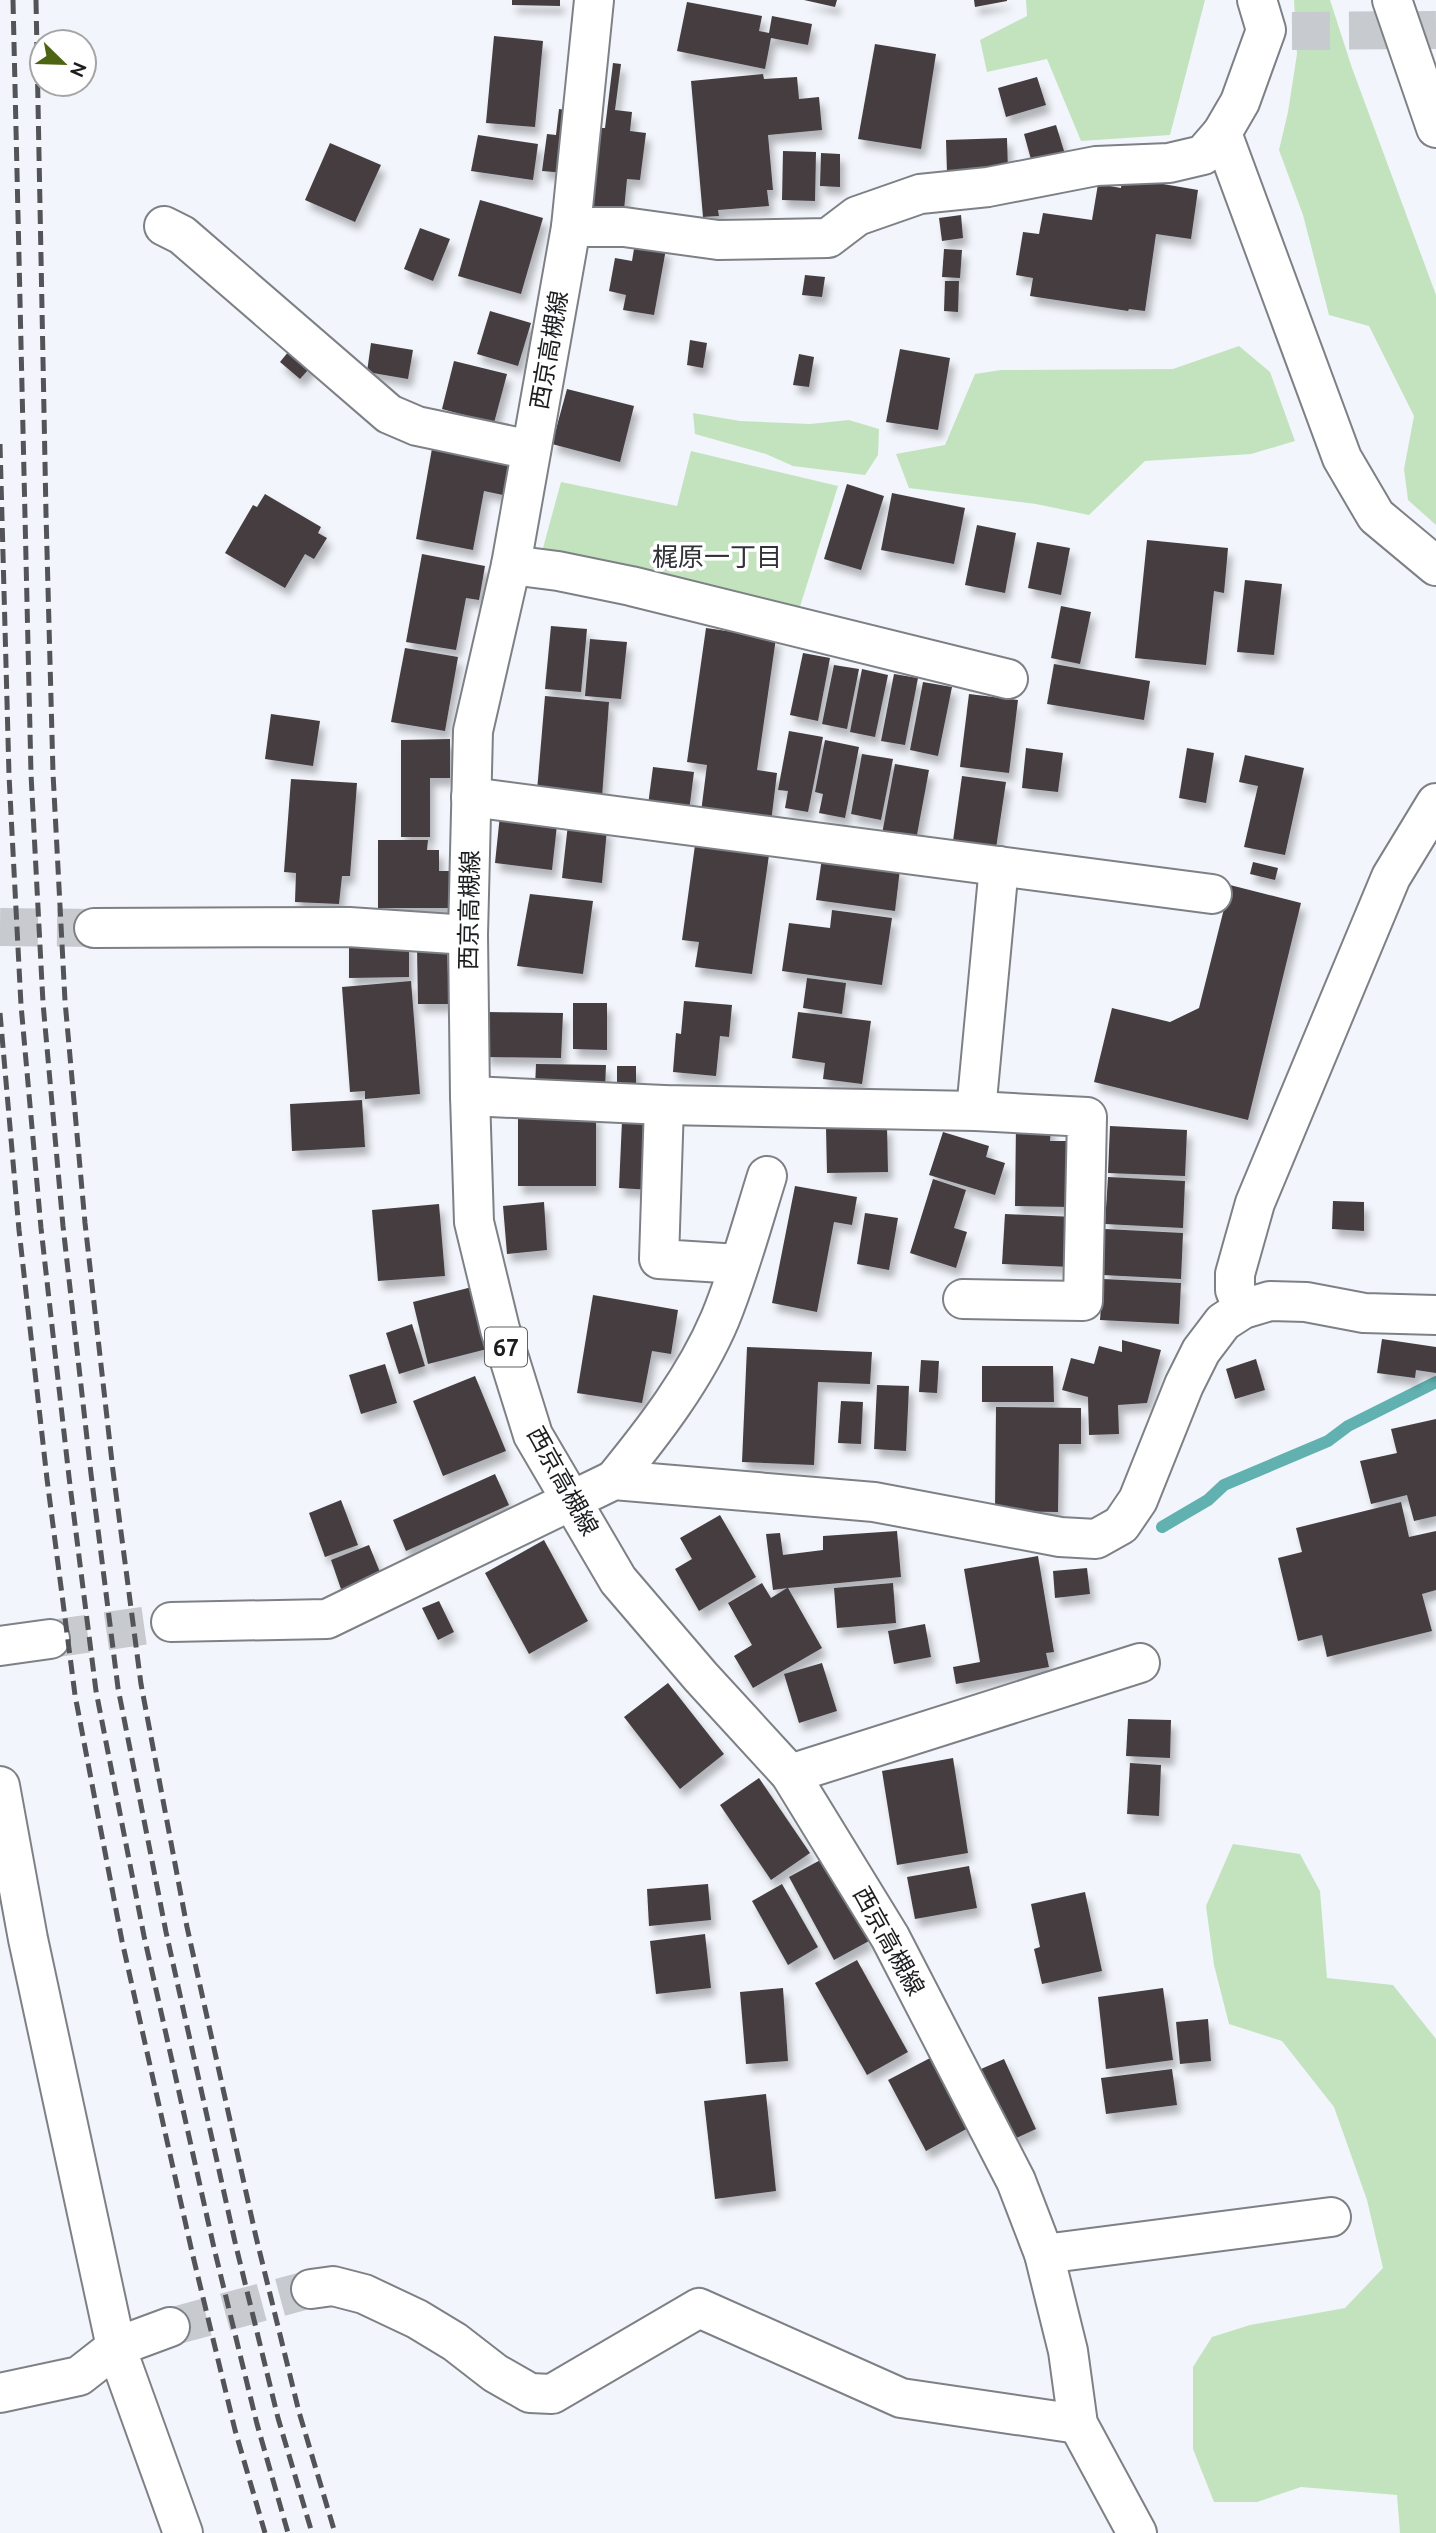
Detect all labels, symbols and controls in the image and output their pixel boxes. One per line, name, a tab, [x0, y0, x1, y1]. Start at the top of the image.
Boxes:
north arrow	[28, 28, 98, 98]
text: N	[66, 59, 92, 80]
street label: 西京高槻線	[525, 289, 573, 411]
district label: 梶原一丁目	[652, 542, 782, 571]
street label: 西京高槻線	[454, 850, 484, 970]
road number: 67	[485, 1328, 527, 1366]
street label: 西京高槻線	[522, 1422, 604, 1540]
street label: 西京高槻線	[848, 1882, 930, 2000]

